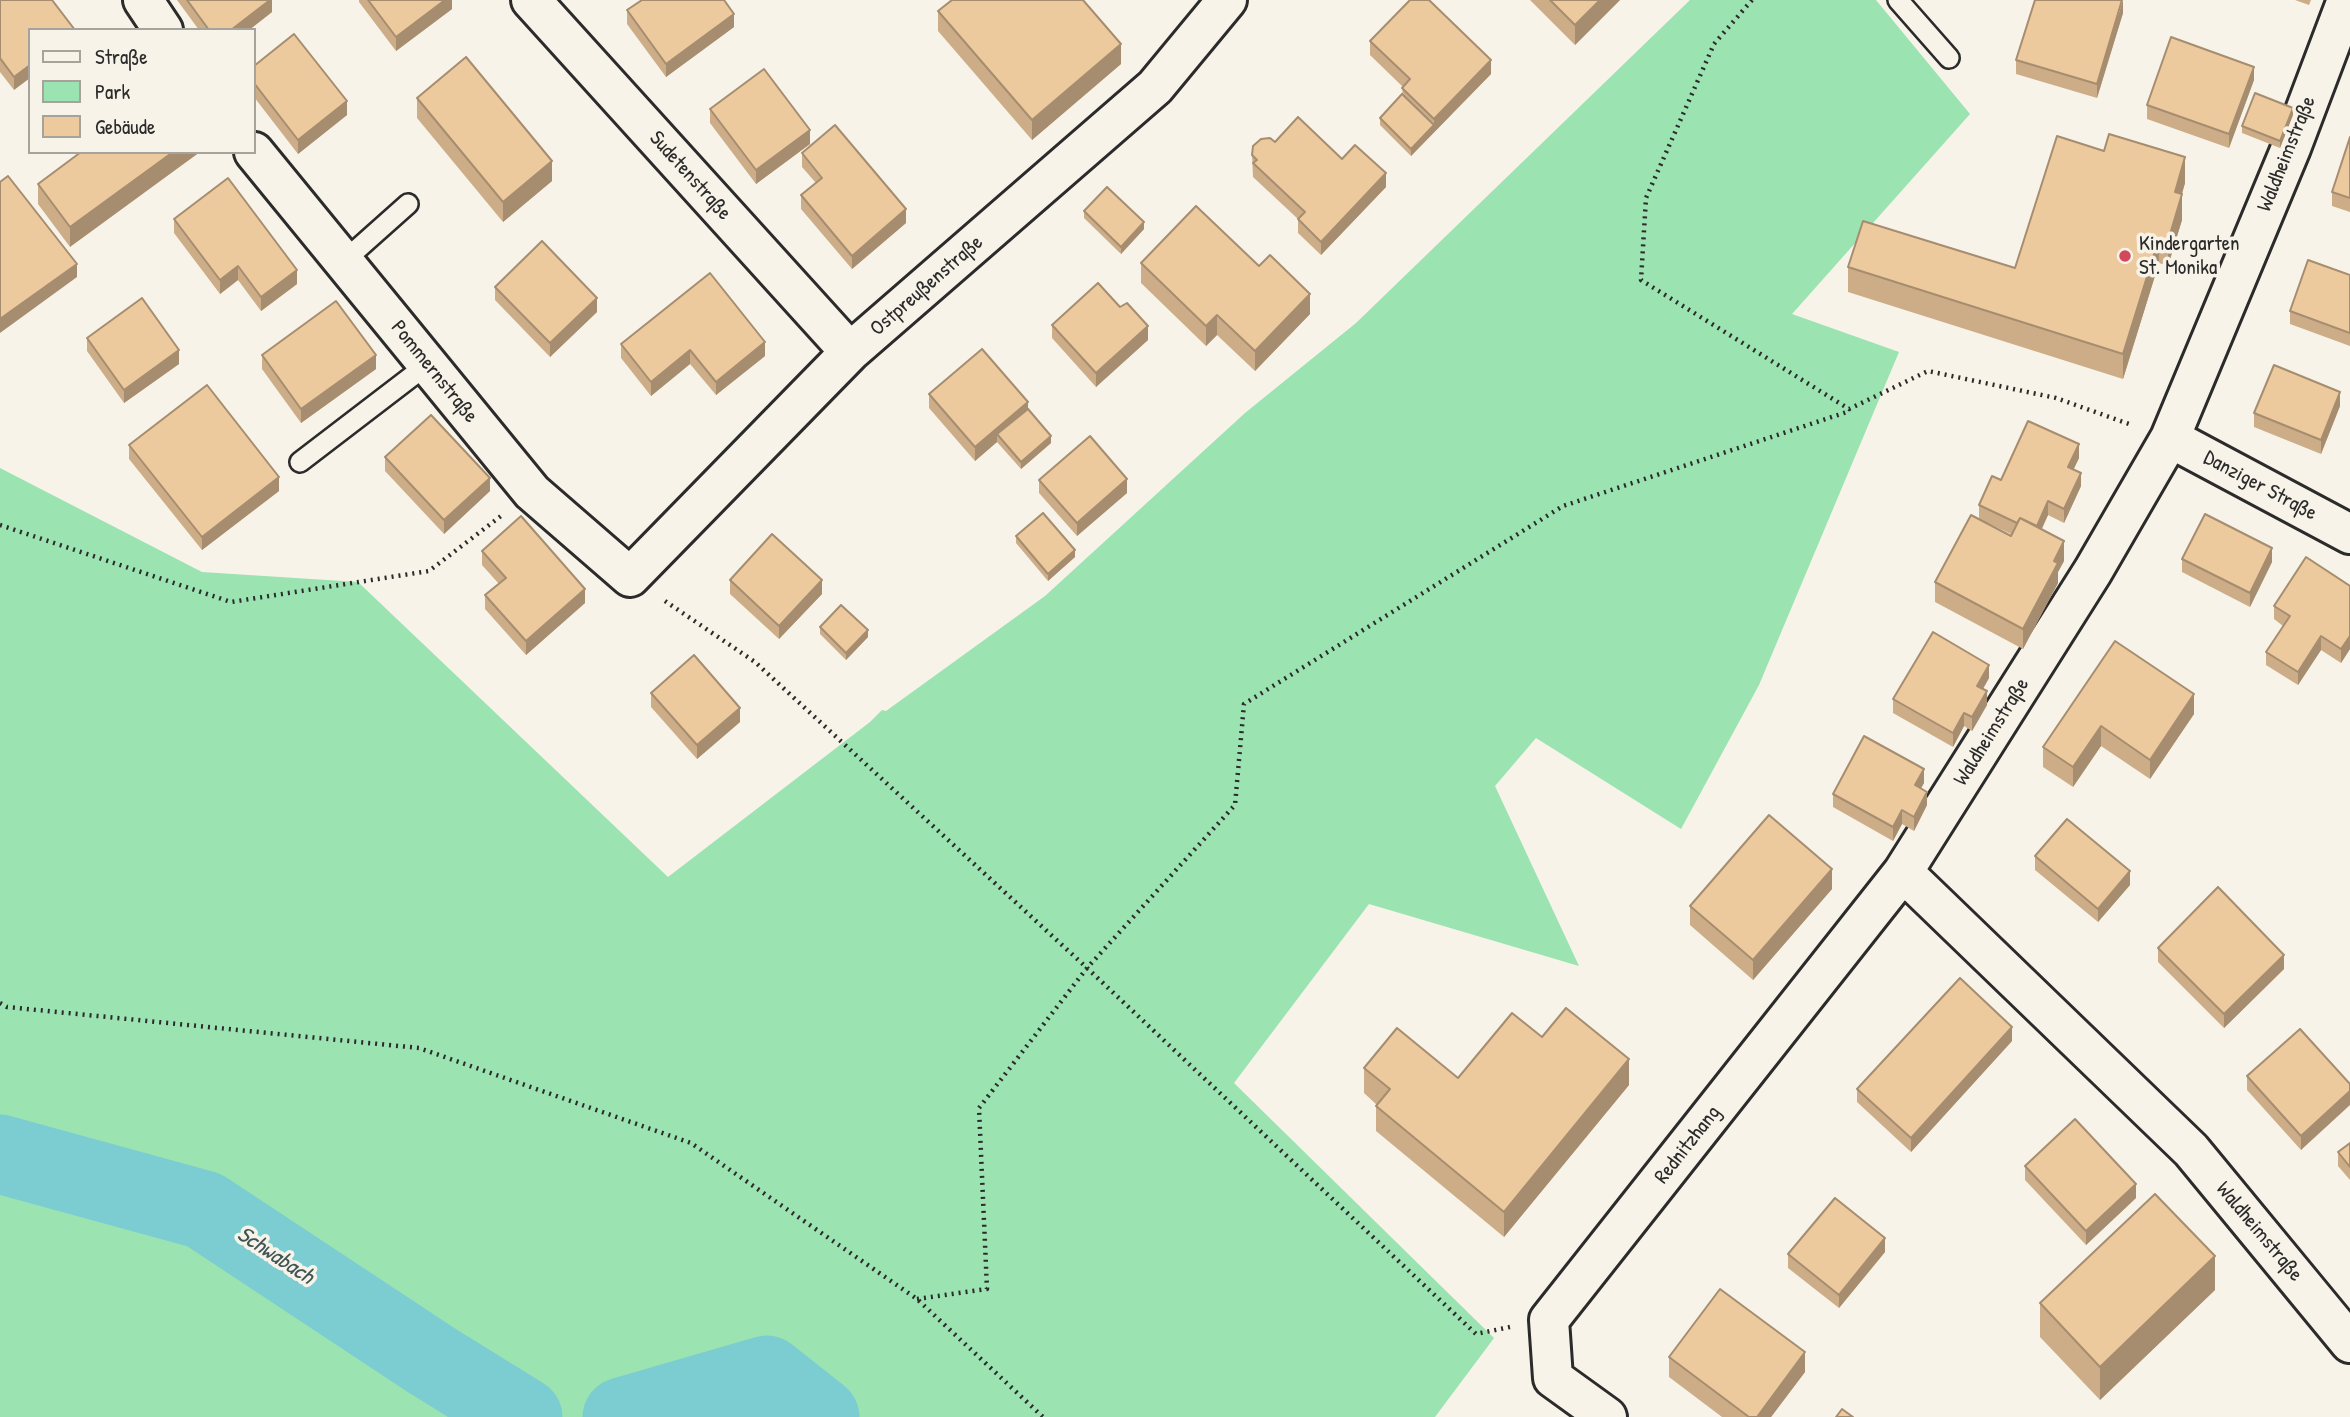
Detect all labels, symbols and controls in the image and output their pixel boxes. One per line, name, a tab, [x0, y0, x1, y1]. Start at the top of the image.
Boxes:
legend	[28, 28, 256, 154]
text: Straße	[95, 42, 148, 71]
text: Park	[95, 77, 130, 106]
street label: Waldheimstraße	[2252, 93, 2322, 215]
text: Gebäude	[95, 112, 155, 141]
street label: Sudetenstraße	[644, 126, 736, 226]
street label: Ostpreußenstraße	[866, 230, 988, 342]
place label: Kindergarten St. Monika	[2139, 231, 2240, 281]
marker: Kindergarten St. Monika	[2117, 248, 2133, 264]
street label: Pommernstraße	[385, 316, 483, 428]
street label: Danziger Straße	[2199, 446, 2321, 526]
street label: Waldheimstraße	[1949, 674, 2035, 790]
street label: Rednitzhang	[1650, 1101, 1726, 1189]
street label: Waldheimstraße	[2210, 1177, 2308, 1287]
water label: Schwabach	[231, 1221, 319, 1291]

